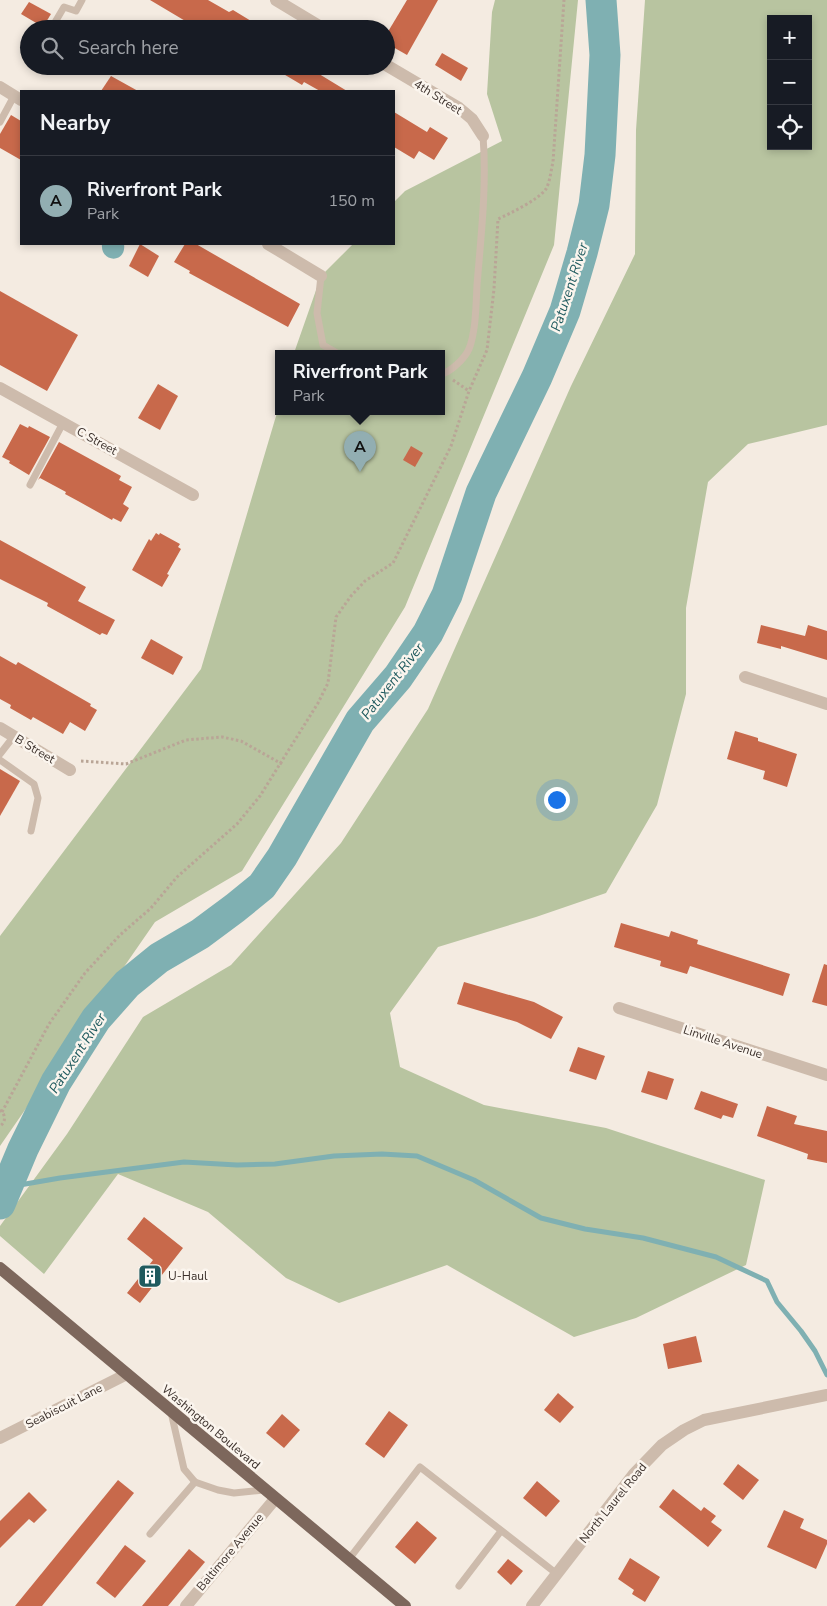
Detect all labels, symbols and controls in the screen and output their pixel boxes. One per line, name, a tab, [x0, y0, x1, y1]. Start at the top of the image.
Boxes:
map controls	[767, 15, 812, 150]
button: +	[767, 15, 812, 60]
search box	[20, 20, 395, 75]
icon: search	[38, 34, 66, 62]
text: Search here	[78, 35, 179, 61]
button: −	[767, 60, 812, 105]
street label: 4th Street	[411, 76, 466, 119]
button: locate	[767, 105, 812, 150]
text: Nearby	[40, 109, 110, 137]
text: Riverfront Park	[87, 177, 222, 203]
text: A	[50, 190, 62, 212]
text: 150 m	[328, 190, 375, 212]
text: Park	[87, 203, 119, 225]
water label: Patuxent River	[546, 240, 593, 334]
popup	[275, 350, 445, 415]
text: Riverfront Park	[293, 359, 427, 385]
text: Park	[293, 385, 325, 407]
street label: C Street	[74, 423, 121, 459]
pin: A	[344, 431, 376, 472]
water label: Patuxent River	[357, 638, 429, 723]
street label: B Street	[12, 731, 59, 768]
your location	[544, 787, 570, 813]
water label: Patuxent River	[44, 1009, 111, 1097]
street label: Linville Avenue	[681, 1022, 765, 1062]
building icon: U-Haul	[137, 1263, 163, 1289]
place label: U-Haul	[168, 1268, 208, 1284]
street label: Seabiscuit Lane	[23, 1380, 105, 1432]
street label: Washington Boulevard	[158, 1381, 264, 1473]
street label: North Laurel Road	[576, 1459, 650, 1547]
street label: Baltimore Avenue	[193, 1510, 267, 1594]

